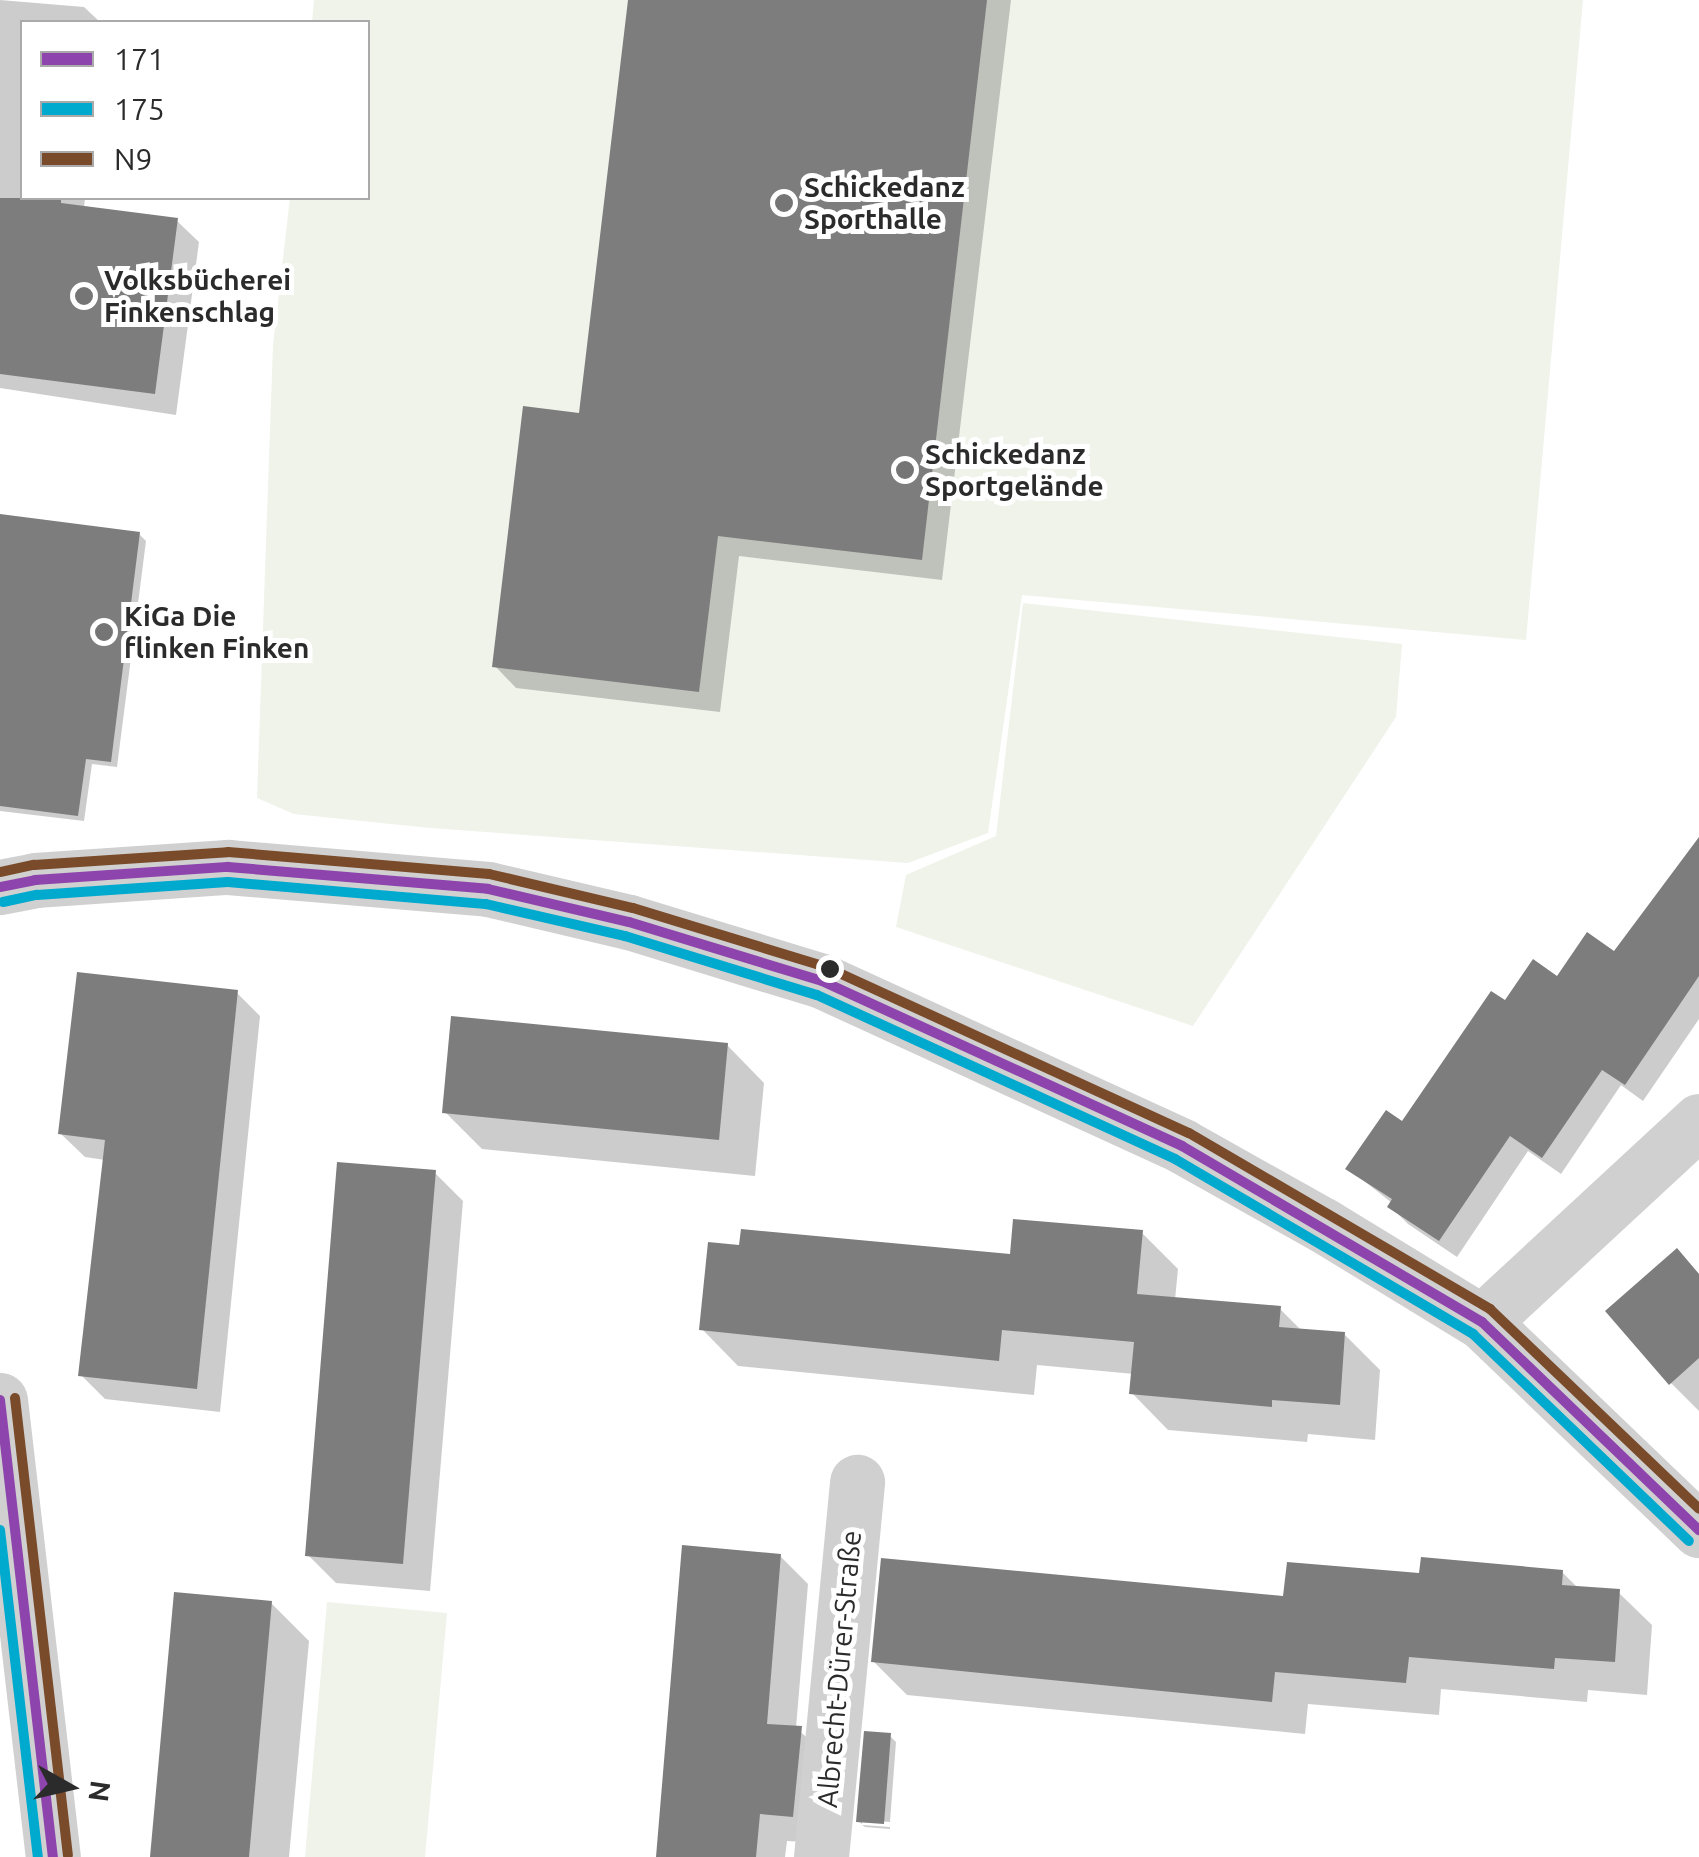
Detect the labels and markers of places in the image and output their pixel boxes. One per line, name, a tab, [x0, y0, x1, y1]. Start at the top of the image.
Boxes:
place label: Schickedanz Sporthalle	[804, 170, 965, 236]
marker: Schickedanz Sporthalle	[773, 192, 795, 214]
place label: Volksbücherei Finkenschlag	[104, 263, 291, 329]
marker: Volksbücherei Finkenschlag	[73, 285, 95, 307]
place label: Schickedanz Sportgelände	[925, 437, 1104, 503]
marker: Schickedanz Sportgelände	[894, 459, 916, 481]
place label: KiGa Die flinken Finken	[124, 599, 309, 665]
marker: KiGa Die flinken Finken	[93, 621, 115, 643]
unlabelled marker	[820, 959, 840, 979]

